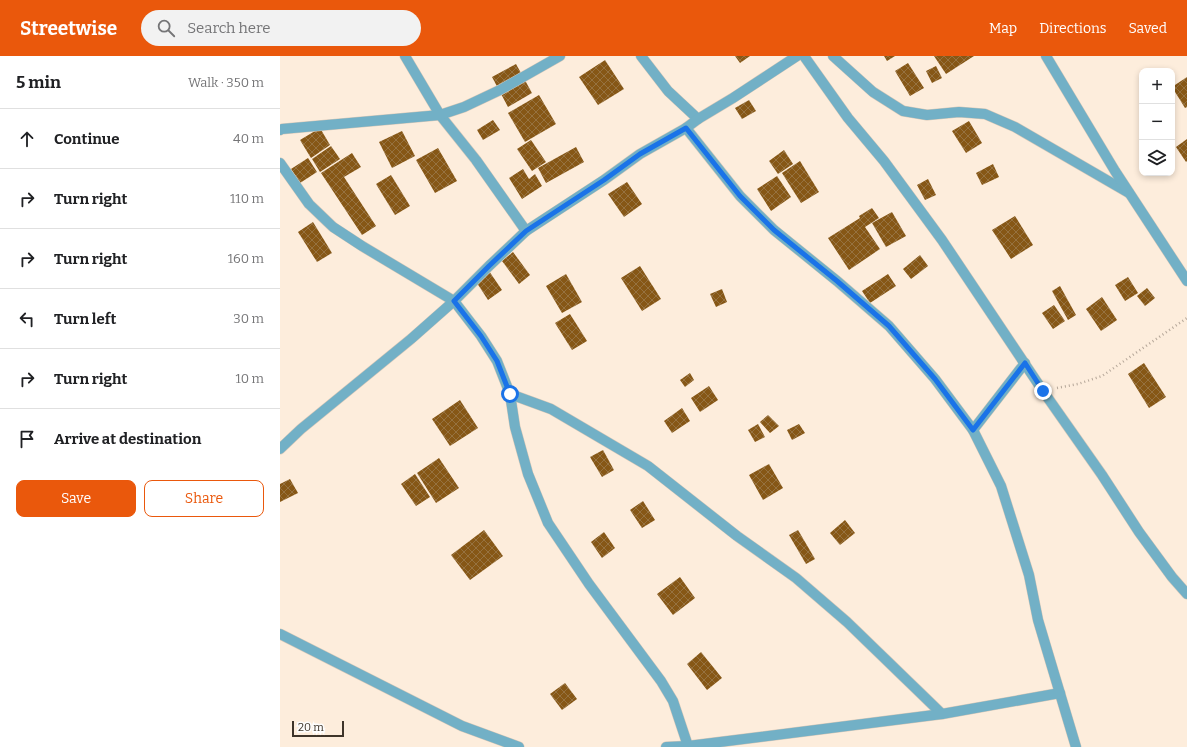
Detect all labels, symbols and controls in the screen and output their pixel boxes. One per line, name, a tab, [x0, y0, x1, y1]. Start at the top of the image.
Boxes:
search box	[141, 10, 421, 46]
text: Streetwise	[20, 17, 117, 40]
icon: search	[155, 17, 177, 39]
text: Search here	[187, 19, 270, 37]
text: Map	[989, 20, 1017, 37]
text: Directions	[1039, 20, 1107, 37]
text: Saved	[1129, 20, 1167, 37]
map controls	[1139, 68, 1175, 176]
button: +	[1139, 68, 1175, 104]
text: 5 min	[16, 72, 61, 93]
text: Walk · 350 m	[188, 75, 264, 90]
button: −	[1139, 104, 1175, 140]
icon: ahead	[16, 128, 38, 150]
text: Continue	[54, 130, 120, 148]
text: 40 m	[233, 131, 264, 146]
button: layers	[1139, 140, 1175, 176]
icon: right	[16, 188, 38, 210]
text: Turn right	[54, 190, 127, 208]
text: 110 m	[230, 191, 264, 206]
icon: right	[16, 248, 38, 270]
text: Turn right	[54, 250, 127, 268]
text: 160 m	[228, 251, 264, 266]
icon: left	[16, 308, 38, 330]
text: Turn left	[54, 310, 116, 328]
text: 30 m	[233, 311, 264, 326]
icon: right	[16, 368, 38, 390]
text: Turn right	[54, 370, 127, 388]
text: 10 m	[235, 371, 264, 386]
route end	[1034, 382, 1052, 400]
route start	[501, 385, 519, 403]
icon: arrive	[16, 428, 38, 450]
text: Arrive at destination	[54, 430, 201, 448]
button: Save	[16, 480, 136, 517]
button: Share	[144, 480, 264, 517]
scale bar	[292, 719, 344, 738]
text: 20 m	[298, 721, 324, 734]

